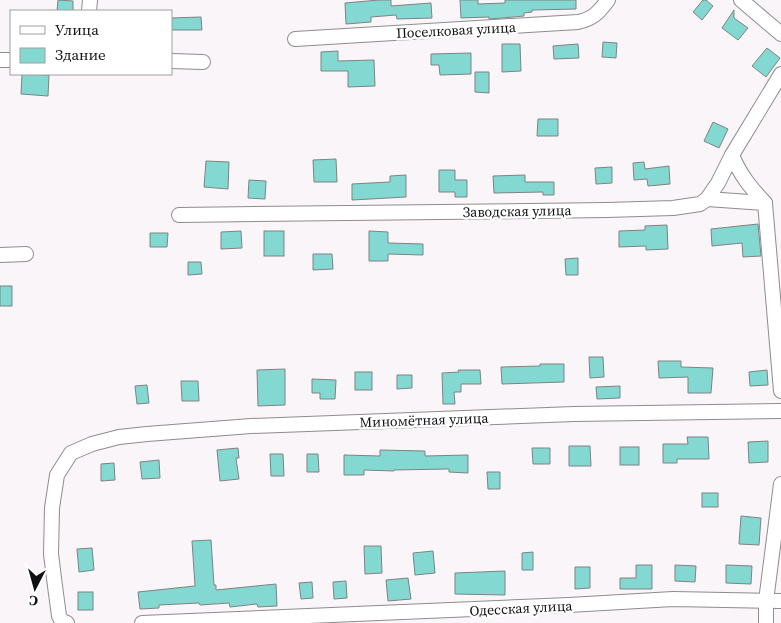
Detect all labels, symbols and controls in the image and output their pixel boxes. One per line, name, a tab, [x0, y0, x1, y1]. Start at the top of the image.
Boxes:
legend	[10, 10, 172, 75]
street label: Поселковая улица	[396, 17, 517, 43]
text: Улица	[55, 19, 99, 40]
text: Здание	[55, 44, 106, 65]
street label: Заводская улица	[462, 200, 573, 222]
street label: Миномётная улица	[359, 408, 490, 432]
north arrow	[10, 563, 60, 613]
text: С	[28, 590, 39, 611]
street label: Одесская улица	[469, 595, 574, 621]

